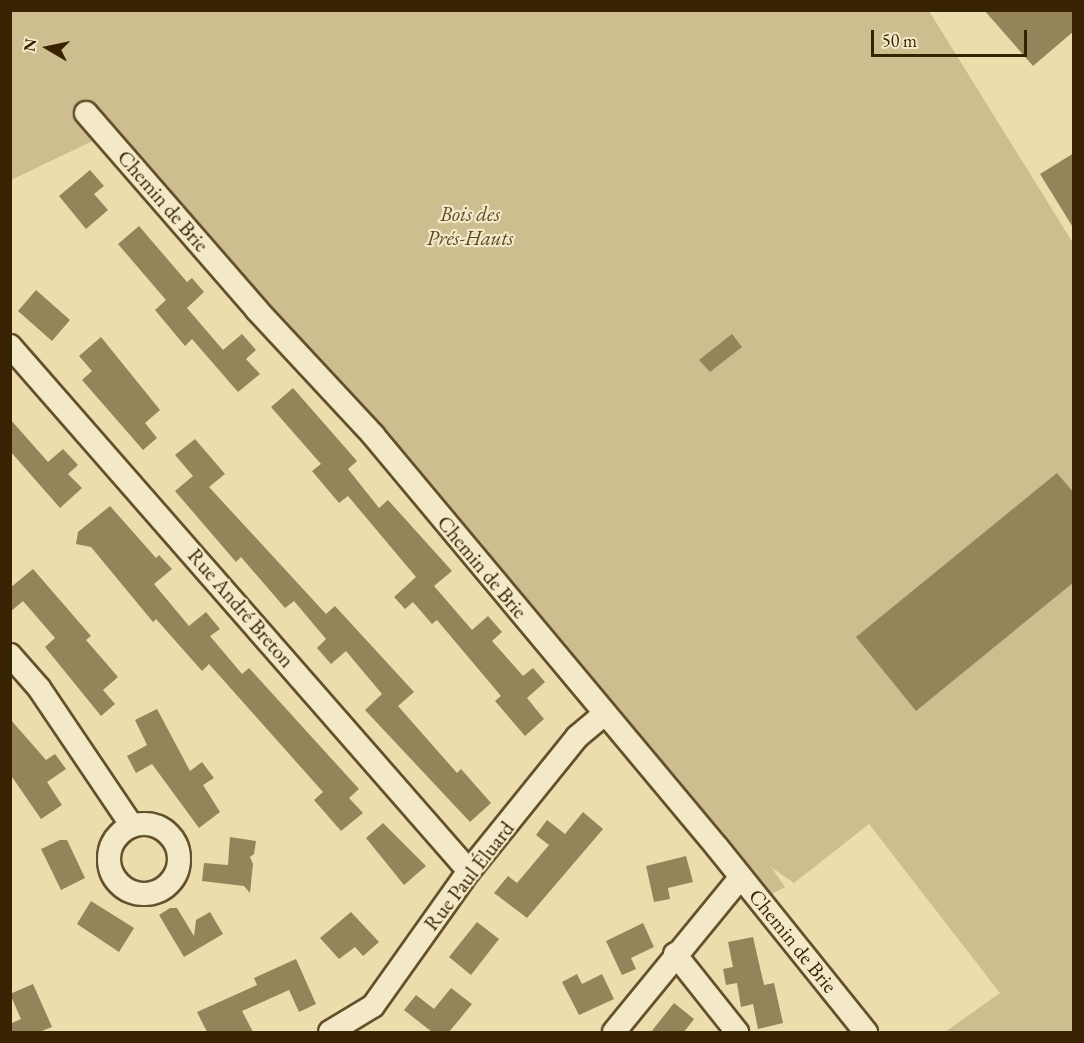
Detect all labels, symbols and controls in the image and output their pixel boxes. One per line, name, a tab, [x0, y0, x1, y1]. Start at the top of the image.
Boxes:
north arrow	[18, 18, 78, 78]
scale bar	[874, 18, 1030, 56]
text: 50 m	[882, 29, 917, 52]
text: N	[18, 37, 41, 53]
street label: Chemin de Brie	[112, 145, 214, 257]
park label: Bois des Prés-Hauts	[427, 201, 513, 251]
street label: Chemin de Brie	[432, 510, 532, 624]
street label: Rue André Breton	[182, 543, 300, 673]
street label: Rue Paul Éluard	[419, 816, 519, 936]
street label: Chemin de Brie	[743, 884, 843, 998]

